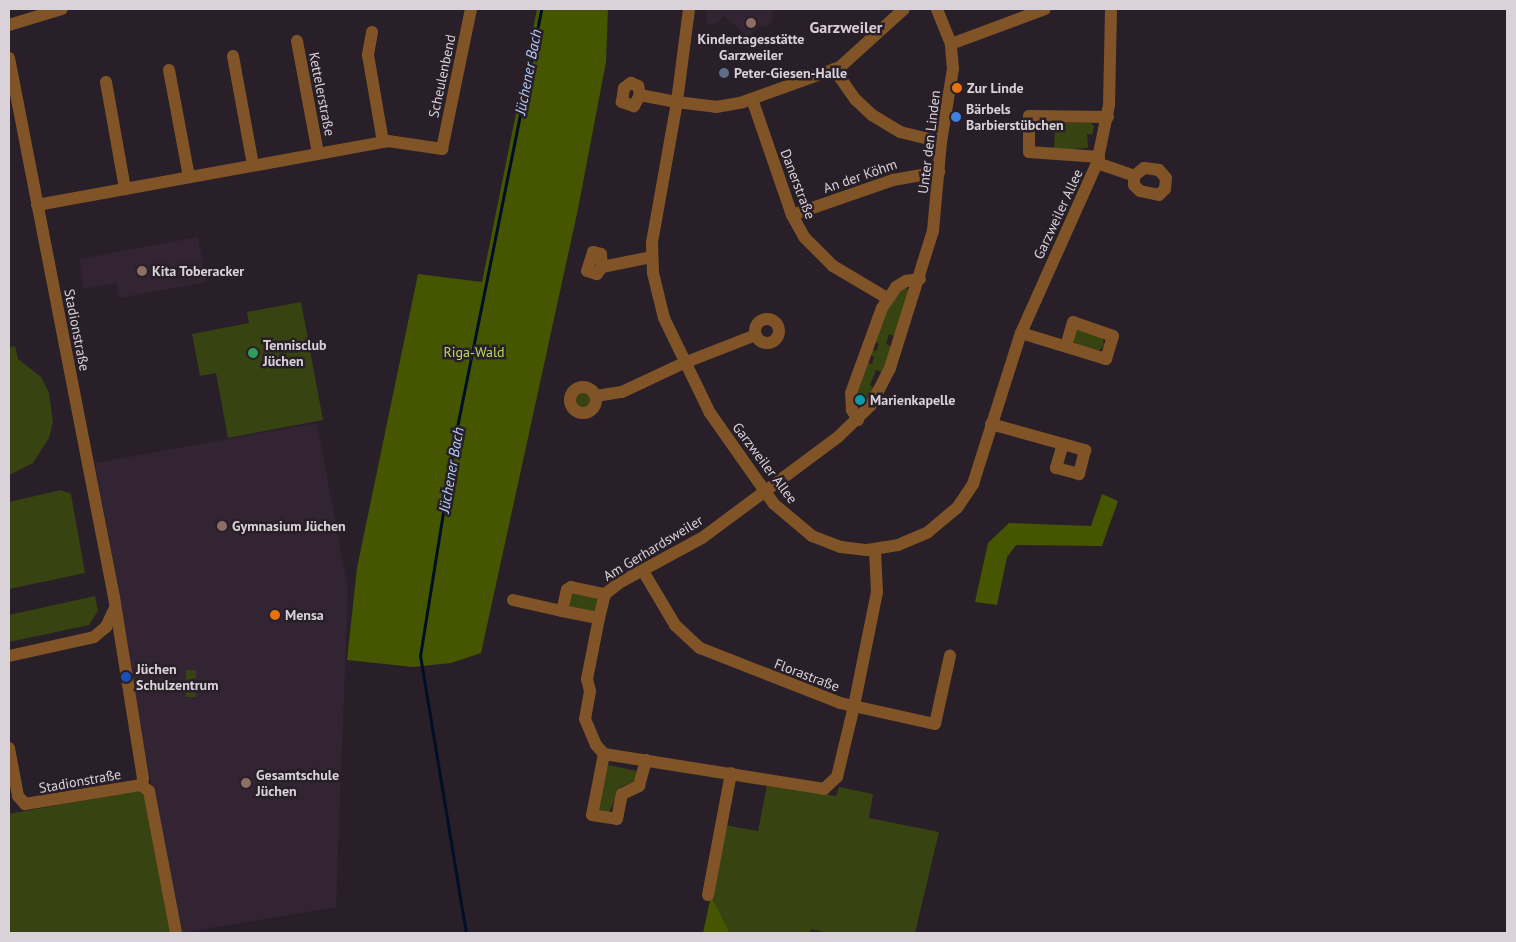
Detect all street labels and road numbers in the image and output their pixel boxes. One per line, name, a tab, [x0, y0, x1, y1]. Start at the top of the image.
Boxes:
street label: Scheulenbend	[425, 33, 459, 119]
street label: Kettelerstraße	[306, 51, 338, 137]
street label: Unter den Linden	[914, 89, 944, 195]
street label: Danerstraße	[777, 147, 819, 221]
street label: An der Köhm	[821, 156, 899, 196]
street label: Garzweiler Allee	[1030, 166, 1086, 262]
street label: Stadionstraße	[61, 288, 93, 372]
street label: Garzweiler Allee	[729, 419, 801, 507]
street label: Am Gerhardsweiler	[600, 512, 706, 584]
street label: Florastraße	[772, 655, 842, 695]
street label: Stadionstraße	[38, 765, 122, 797]

